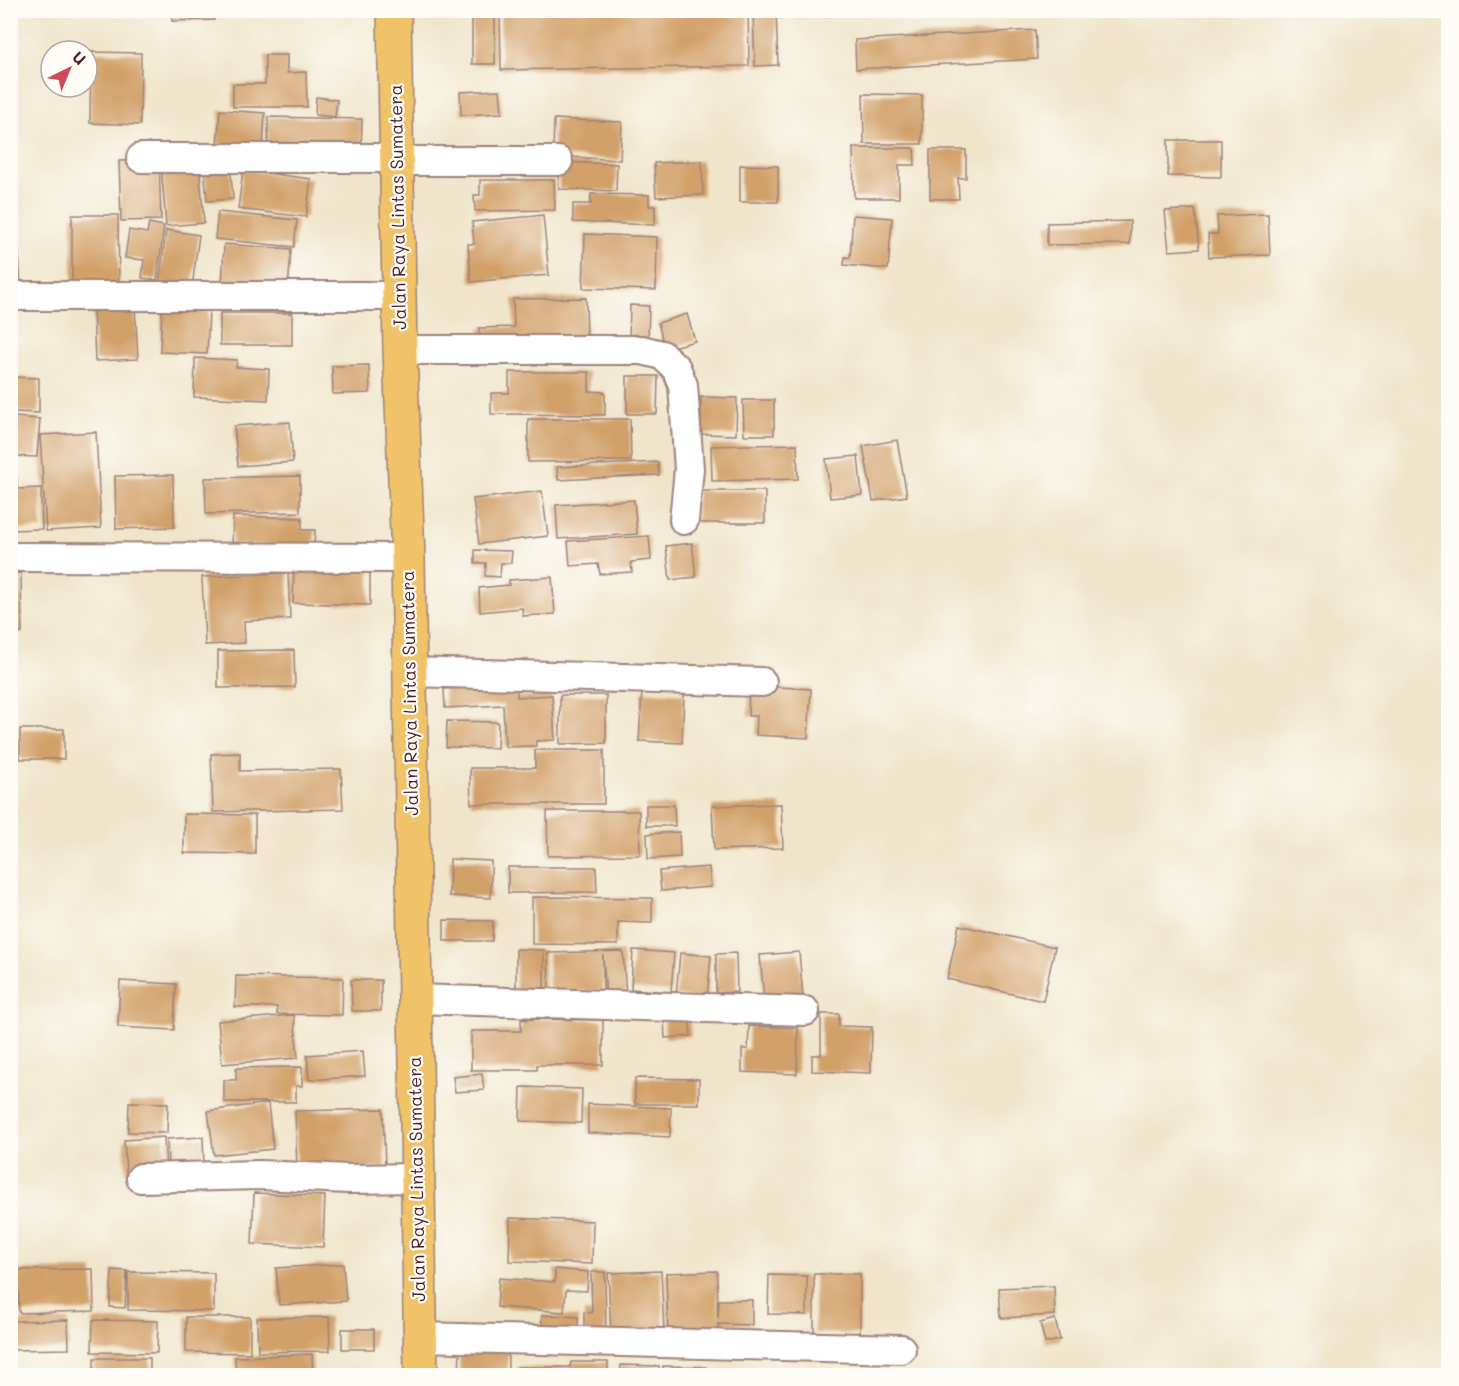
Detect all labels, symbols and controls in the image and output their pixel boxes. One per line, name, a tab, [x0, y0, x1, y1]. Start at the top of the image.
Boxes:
north arrow	[39, 39, 99, 99]
text: U	[68, 46, 91, 69]
street label: Jalan Raya Lintas Sumatera	[383, 84, 411, 330]
street label: Jalan Raya Lintas Sumatera	[395, 570, 423, 816]
street label: Jalan Raya Lintas Sumatera	[402, 1056, 430, 1302]

